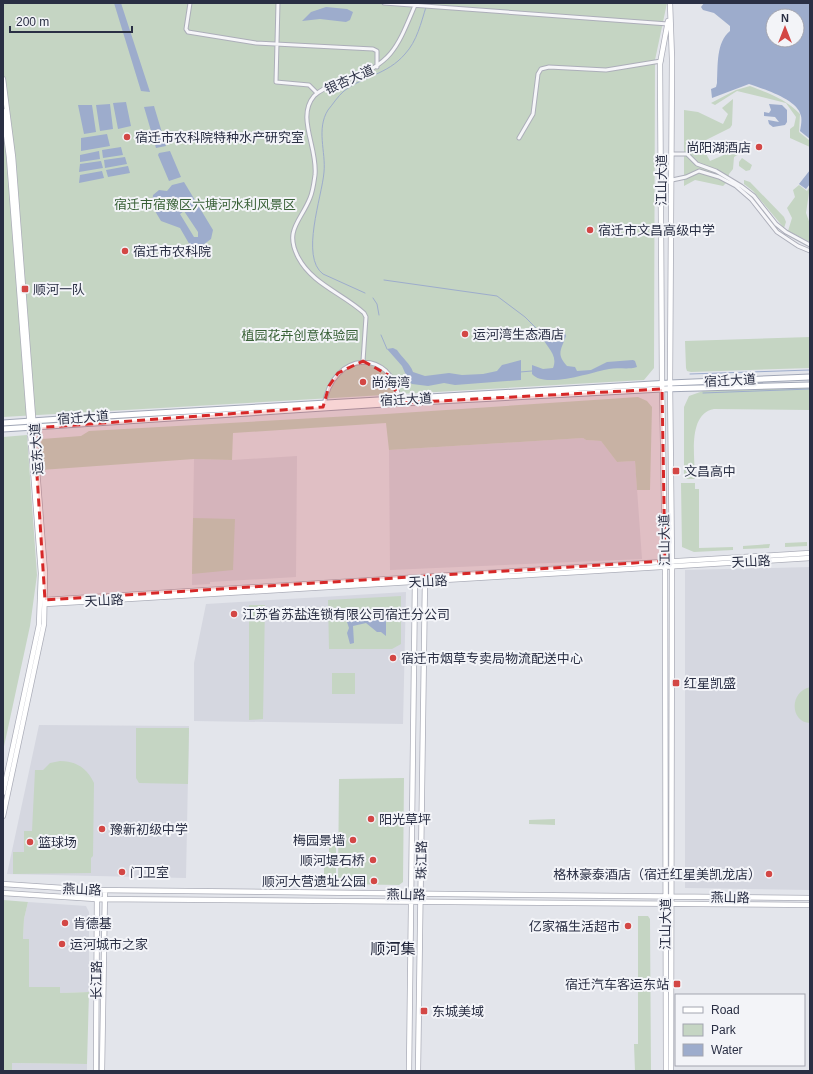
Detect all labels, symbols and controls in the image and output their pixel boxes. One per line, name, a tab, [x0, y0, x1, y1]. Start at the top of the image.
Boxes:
scale bar	[10, 8, 132, 34]
north arrow	[765, 8, 805, 48]
text: N	[781, 12, 789, 24]
text: 200 m	[16, 15, 49, 29]
street label: 银杏大道	[322, 62, 376, 97]
place label: 宿迁市农科院特种水产研究室	[135, 130, 304, 145]
marker: 宿迁市农科院特种水产研究室	[122, 132, 132, 142]
place label: 尚阳湖酒店	[686, 140, 751, 155]
marker: 尚阳湖酒店	[754, 142, 764, 152]
street label: 江山大道	[654, 154, 669, 206]
park label: 宿迁市宿豫区六塘河水利风景区	[114, 197, 296, 212]
place label: 宿迁市文昌高级中学	[598, 223, 715, 238]
marker: 宿迁市文昌高级中学	[585, 225, 595, 235]
place label: 宿迁市农科院	[133, 244, 211, 259]
marker: 宿迁市农科院	[120, 246, 130, 256]
place label: 顺河一队	[33, 282, 85, 297]
marker: 顺河一队	[20, 284, 30, 294]
place label: 运河湾生态酒店	[473, 327, 564, 342]
park label: 植园花卉创意体验园	[241, 328, 359, 343]
marker: 运河湾生态酒店	[460, 329, 470, 339]
street label: 宿迁大道	[704, 372, 756, 389]
place label: 尚海湾	[371, 375, 410, 390]
marker: 尚海湾	[358, 377, 368, 387]
street label: 宿迁大道	[380, 391, 432, 408]
street label: 宿迁大道	[57, 408, 110, 427]
street label: 运东大道	[27, 422, 46, 475]
place label: 文昌高中	[684, 464, 736, 479]
marker: 文昌高中	[671, 466, 681, 476]
street label: 江山大道	[657, 514, 672, 566]
street label: 天山路	[731, 553, 771, 570]
street label: 天山路	[408, 573, 448, 590]
street label: 天山路	[84, 592, 124, 609]
place label: 江苏省苏盐连锁有限公司宿迁分公司	[242, 607, 450, 622]
marker: 江苏省苏盐连锁有限公司宿迁分公司	[229, 609, 239, 619]
place label: 宿迁市烟草专卖局物流配送中心	[401, 651, 583, 666]
marker: 宿迁市烟草专卖局物流配送中心	[388, 653, 398, 663]
place label: 红星凯盛	[684, 676, 736, 691]
marker: 红星凯盛	[671, 678, 681, 688]
place label: 阳光草坪	[379, 812, 431, 827]
marker: 阳光草坪	[366, 814, 376, 824]
place label: 豫新初级中学	[110, 822, 188, 837]
marker: 豫新初级中学	[97, 824, 107, 834]
place label: 梅园景墙	[293, 833, 345, 848]
place label: 篮球场	[38, 835, 77, 850]
marker: 梅园景墙	[348, 835, 358, 845]
marker: 篮球场	[25, 837, 35, 847]
street label: 珠江路	[414, 840, 429, 880]
place label: 顺河堤石桥	[300, 853, 365, 868]
marker: 顺河堤石桥	[368, 855, 378, 865]
place label: 门卫室	[130, 865, 169, 880]
marker: 门卫室	[117, 867, 127, 877]
place label: 格林豪泰酒店（宿迁红星美凯龙店）	[553, 867, 761, 882]
marker: 格林豪泰酒店（宿迁红星美凯龙店）	[764, 869, 774, 879]
place label: 顺河大营遗址公园	[262, 874, 366, 889]
marker: 顺河大营遗址公园	[369, 876, 379, 886]
street label: 燕山路	[62, 881, 102, 898]
street label: 燕山路	[386, 887, 426, 902]
street label: 燕山路	[710, 890, 750, 905]
street label: 江山大道	[658, 898, 673, 950]
place label: 肯德基	[73, 916, 112, 931]
marker: 肯德基	[60, 918, 70, 928]
place label: 亿家福生活超市	[529, 919, 620, 934]
marker: 亿家福生活超市	[623, 921, 633, 931]
place label: 运河城市之家	[70, 937, 148, 952]
marker: 运河城市之家	[57, 939, 67, 949]
district label: 顺河集	[370, 940, 416, 957]
street label: 长江路	[89, 960, 104, 1000]
place label: 宿迁汽车客运东站	[565, 977, 669, 992]
marker: 宿迁汽车客运东站	[672, 979, 682, 989]
legend	[675, 994, 805, 1066]
text: Road	[711, 1003, 740, 1017]
place label: 东城美域	[432, 1004, 484, 1019]
marker: 东城美域	[419, 1006, 429, 1016]
text: Park	[711, 1023, 737, 1037]
text: Water	[711, 1043, 743, 1057]

